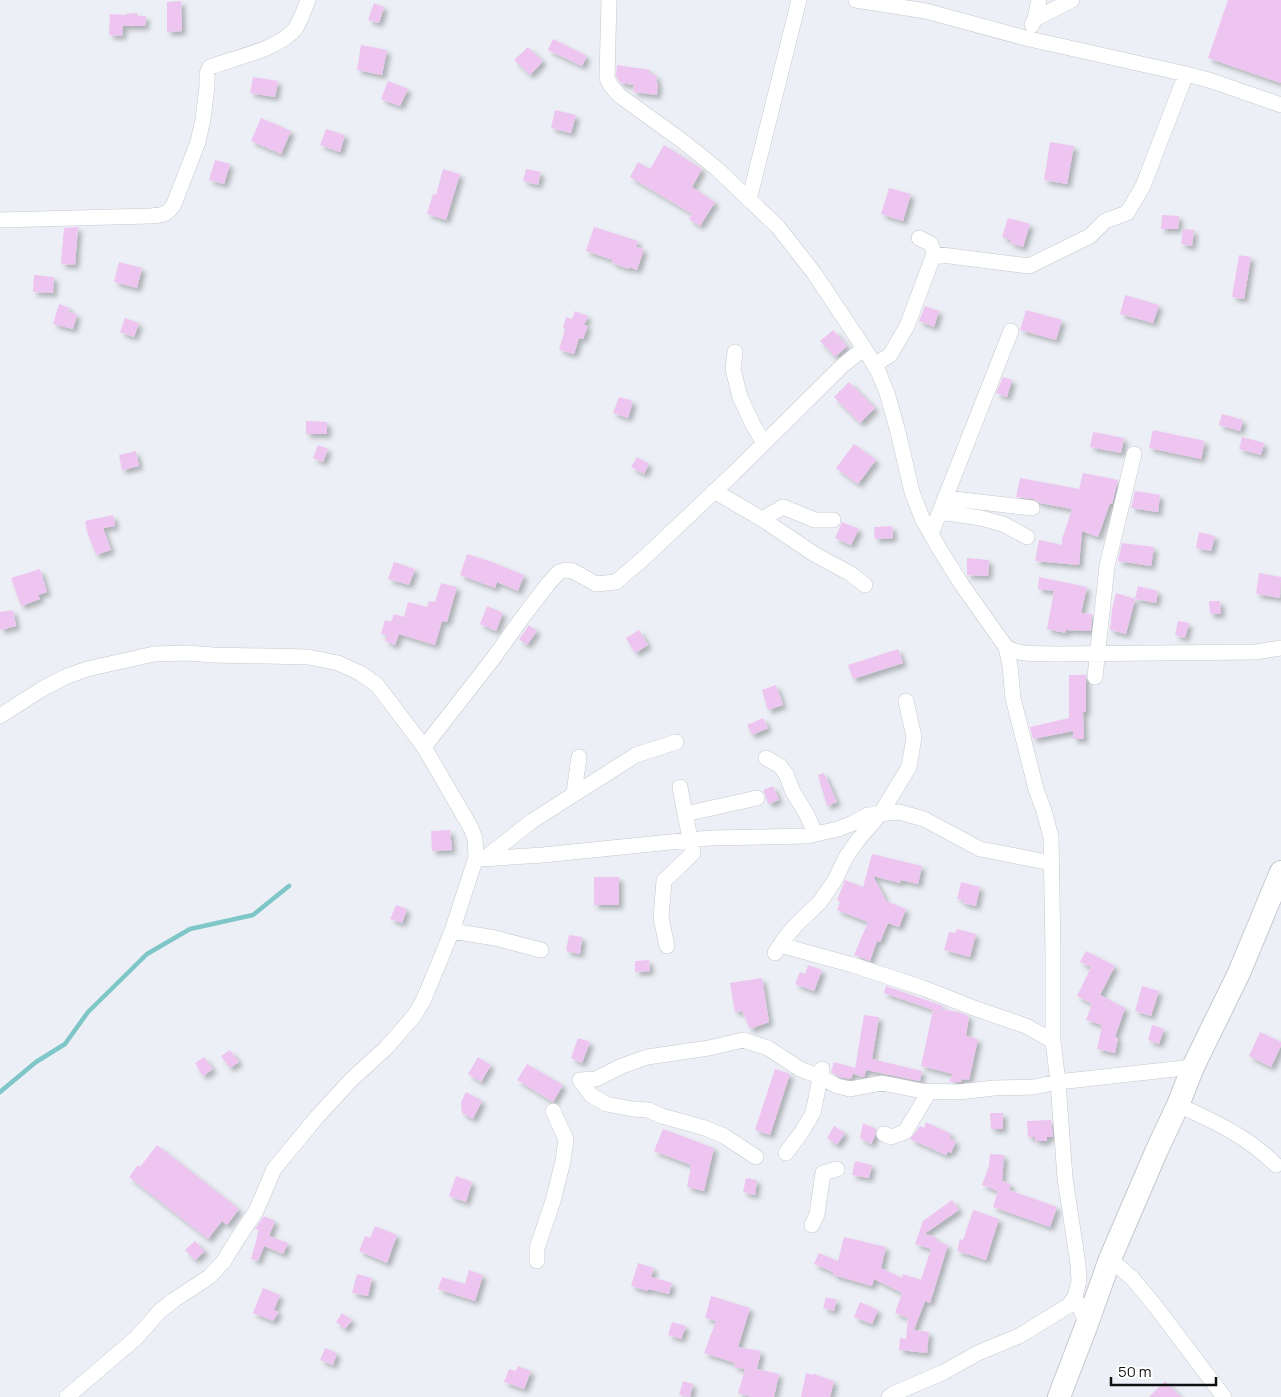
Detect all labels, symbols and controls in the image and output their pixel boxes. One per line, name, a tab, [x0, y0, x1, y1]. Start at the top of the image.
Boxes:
scale bar	[1111, 1354, 1216, 1386]
text: 50 m	[1118, 1361, 1152, 1382]

